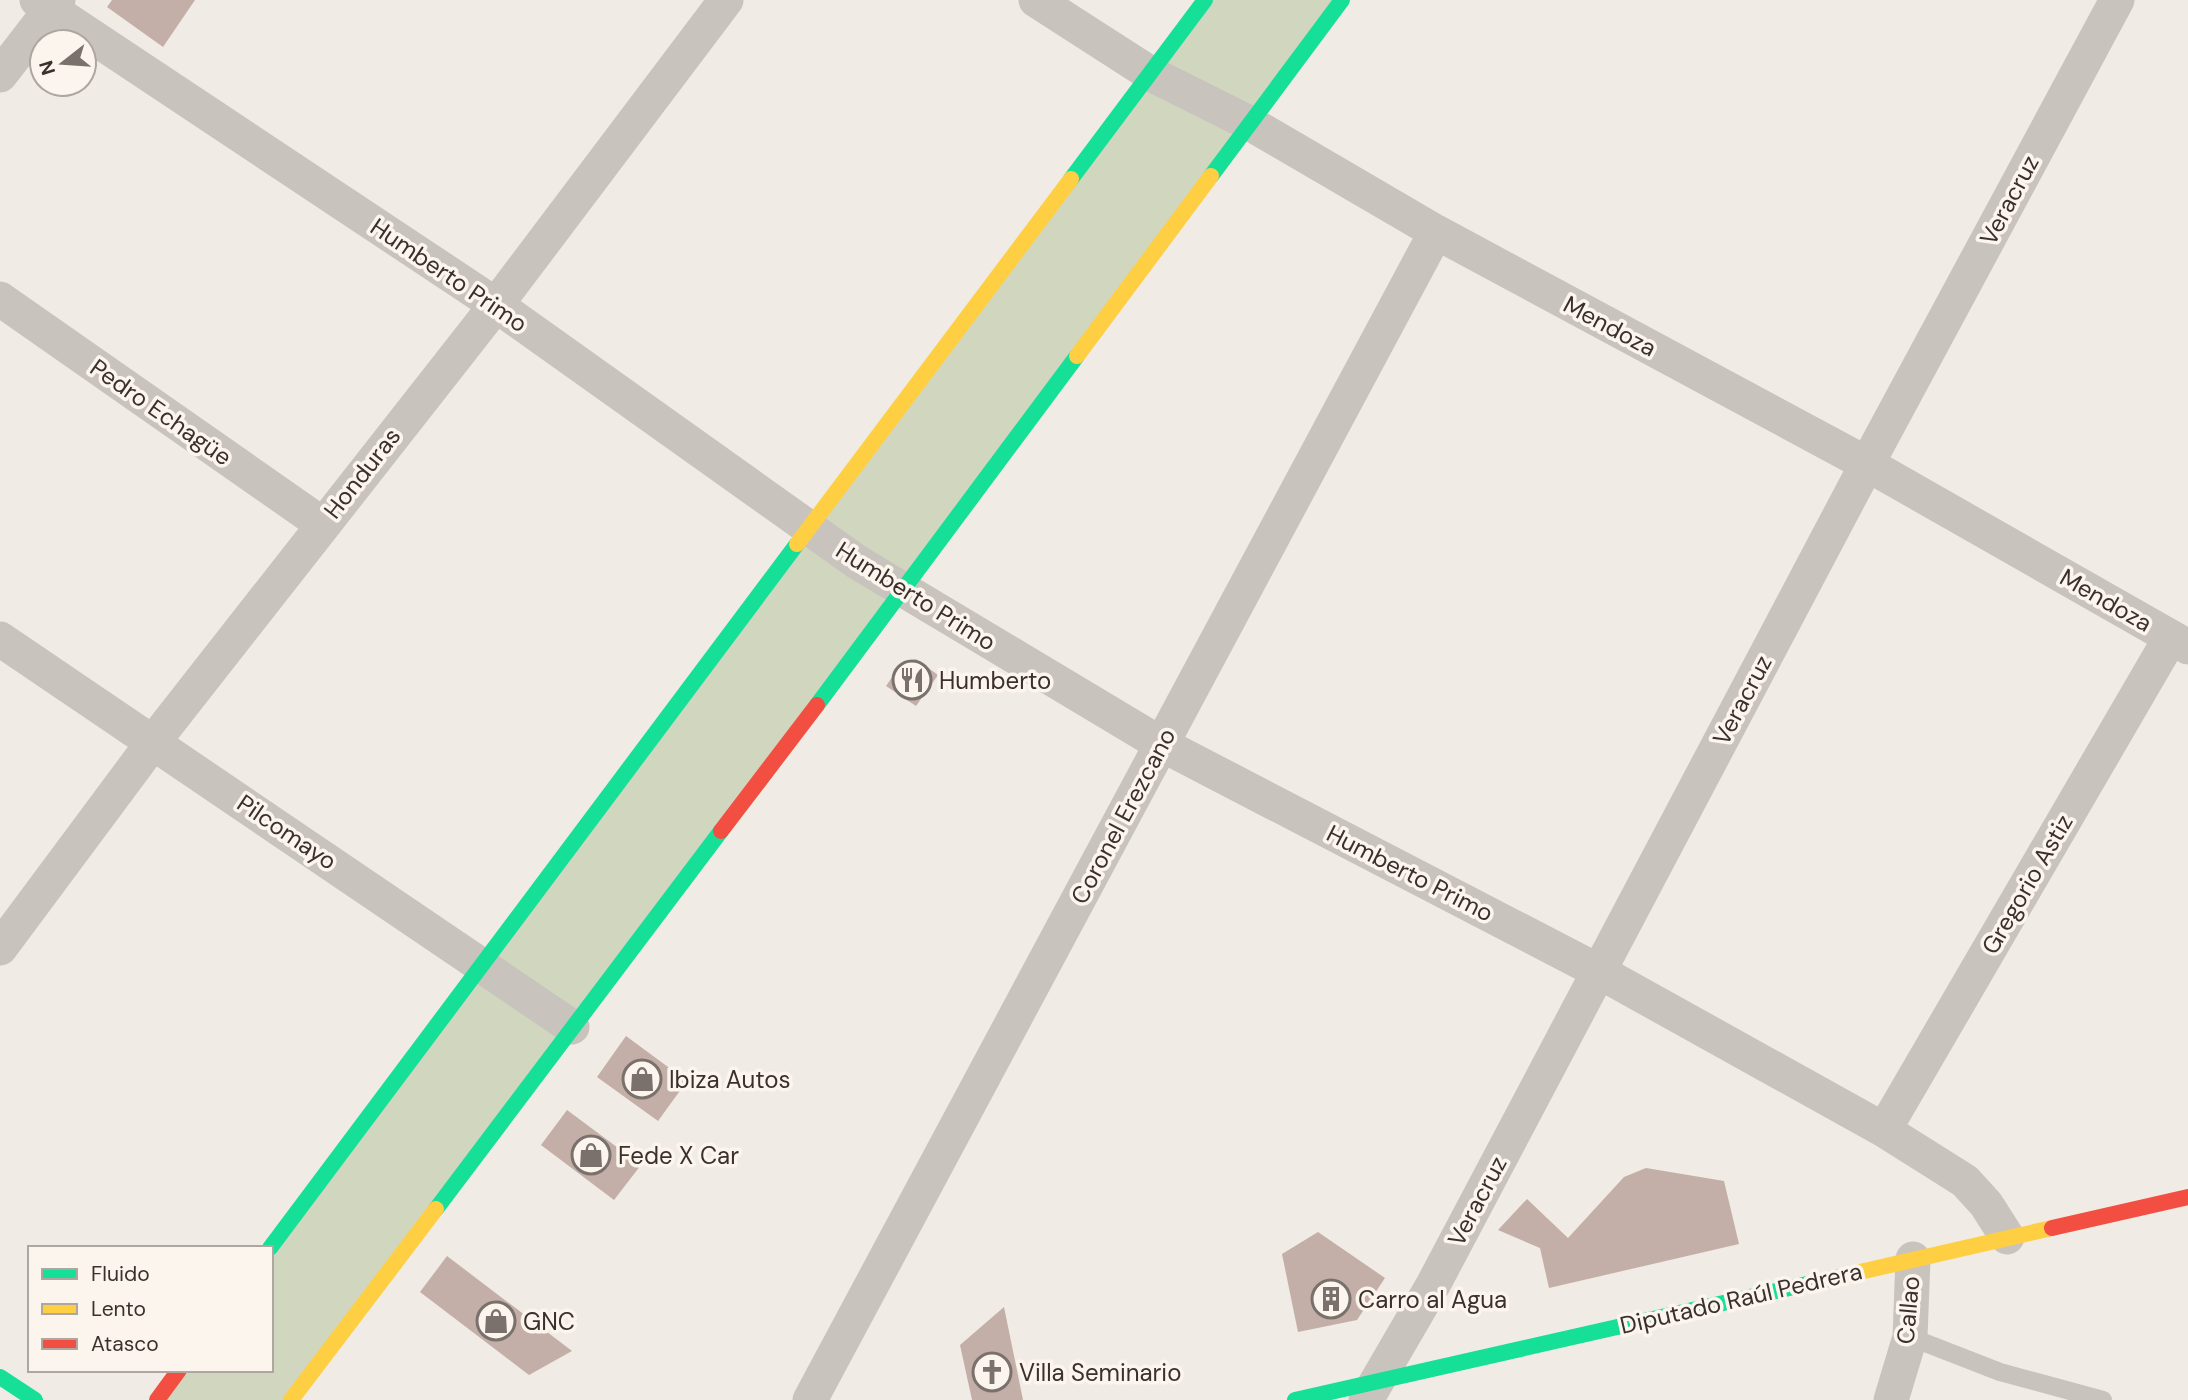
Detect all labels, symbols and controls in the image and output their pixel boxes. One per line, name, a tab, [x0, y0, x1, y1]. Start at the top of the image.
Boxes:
north arrow	[28, 28, 98, 98]
text: N	[33, 58, 61, 78]
street label: Veracruz	[1972, 150, 2046, 250]
street label: Humberto Primo	[365, 211, 533, 339]
street label: Mendoza	[1558, 289, 1662, 363]
street label: Pedro Echagüe	[84, 352, 238, 472]
street label: Honduras	[317, 421, 407, 525]
street label: Humberto Primo	[830, 534, 1002, 658]
street label: Mendoza	[2055, 561, 2157, 639]
street label: Veracruz	[1705, 650, 1779, 750]
restaurant icon: Humberto	[891, 659, 933, 701]
place label: Humberto	[939, 665, 1051, 696]
street label: Coronel Erezcano	[1064, 723, 1182, 909]
street label: Pilcomayo	[231, 787, 343, 877]
street label: Gregorio Astiz	[1975, 809, 2079, 959]
street label: Humberto Primo	[1321, 818, 1499, 928]
shop icon: Ibiza Autos	[621, 1058, 663, 1100]
place label: Ibiza Autos	[669, 1064, 791, 1095]
shop icon: Fede X Car	[570, 1134, 612, 1176]
place label: Fede X Car	[618, 1140, 739, 1171]
street label: Veracruz	[1440, 1151, 1514, 1251]
legend	[28, 1246, 273, 1372]
street label: Diputado Raúl Pedrera	[1617, 1255, 1865, 1341]
text: Fluido	[91, 1260, 150, 1288]
street label: Callao	[1890, 1275, 1926, 1345]
building icon: Carro al Agua	[1310, 1278, 1352, 1320]
place label: Carro al Agua	[1358, 1284, 1507, 1315]
text: Lento	[91, 1295, 146, 1323]
shop icon: GNC	[475, 1300, 517, 1342]
place label: GNC	[523, 1306, 575, 1337]
text: Atasco	[91, 1330, 159, 1358]
church icon: Villa Seminario	[971, 1351, 1013, 1393]
place label: Villa Seminario	[1019, 1357, 1181, 1388]

